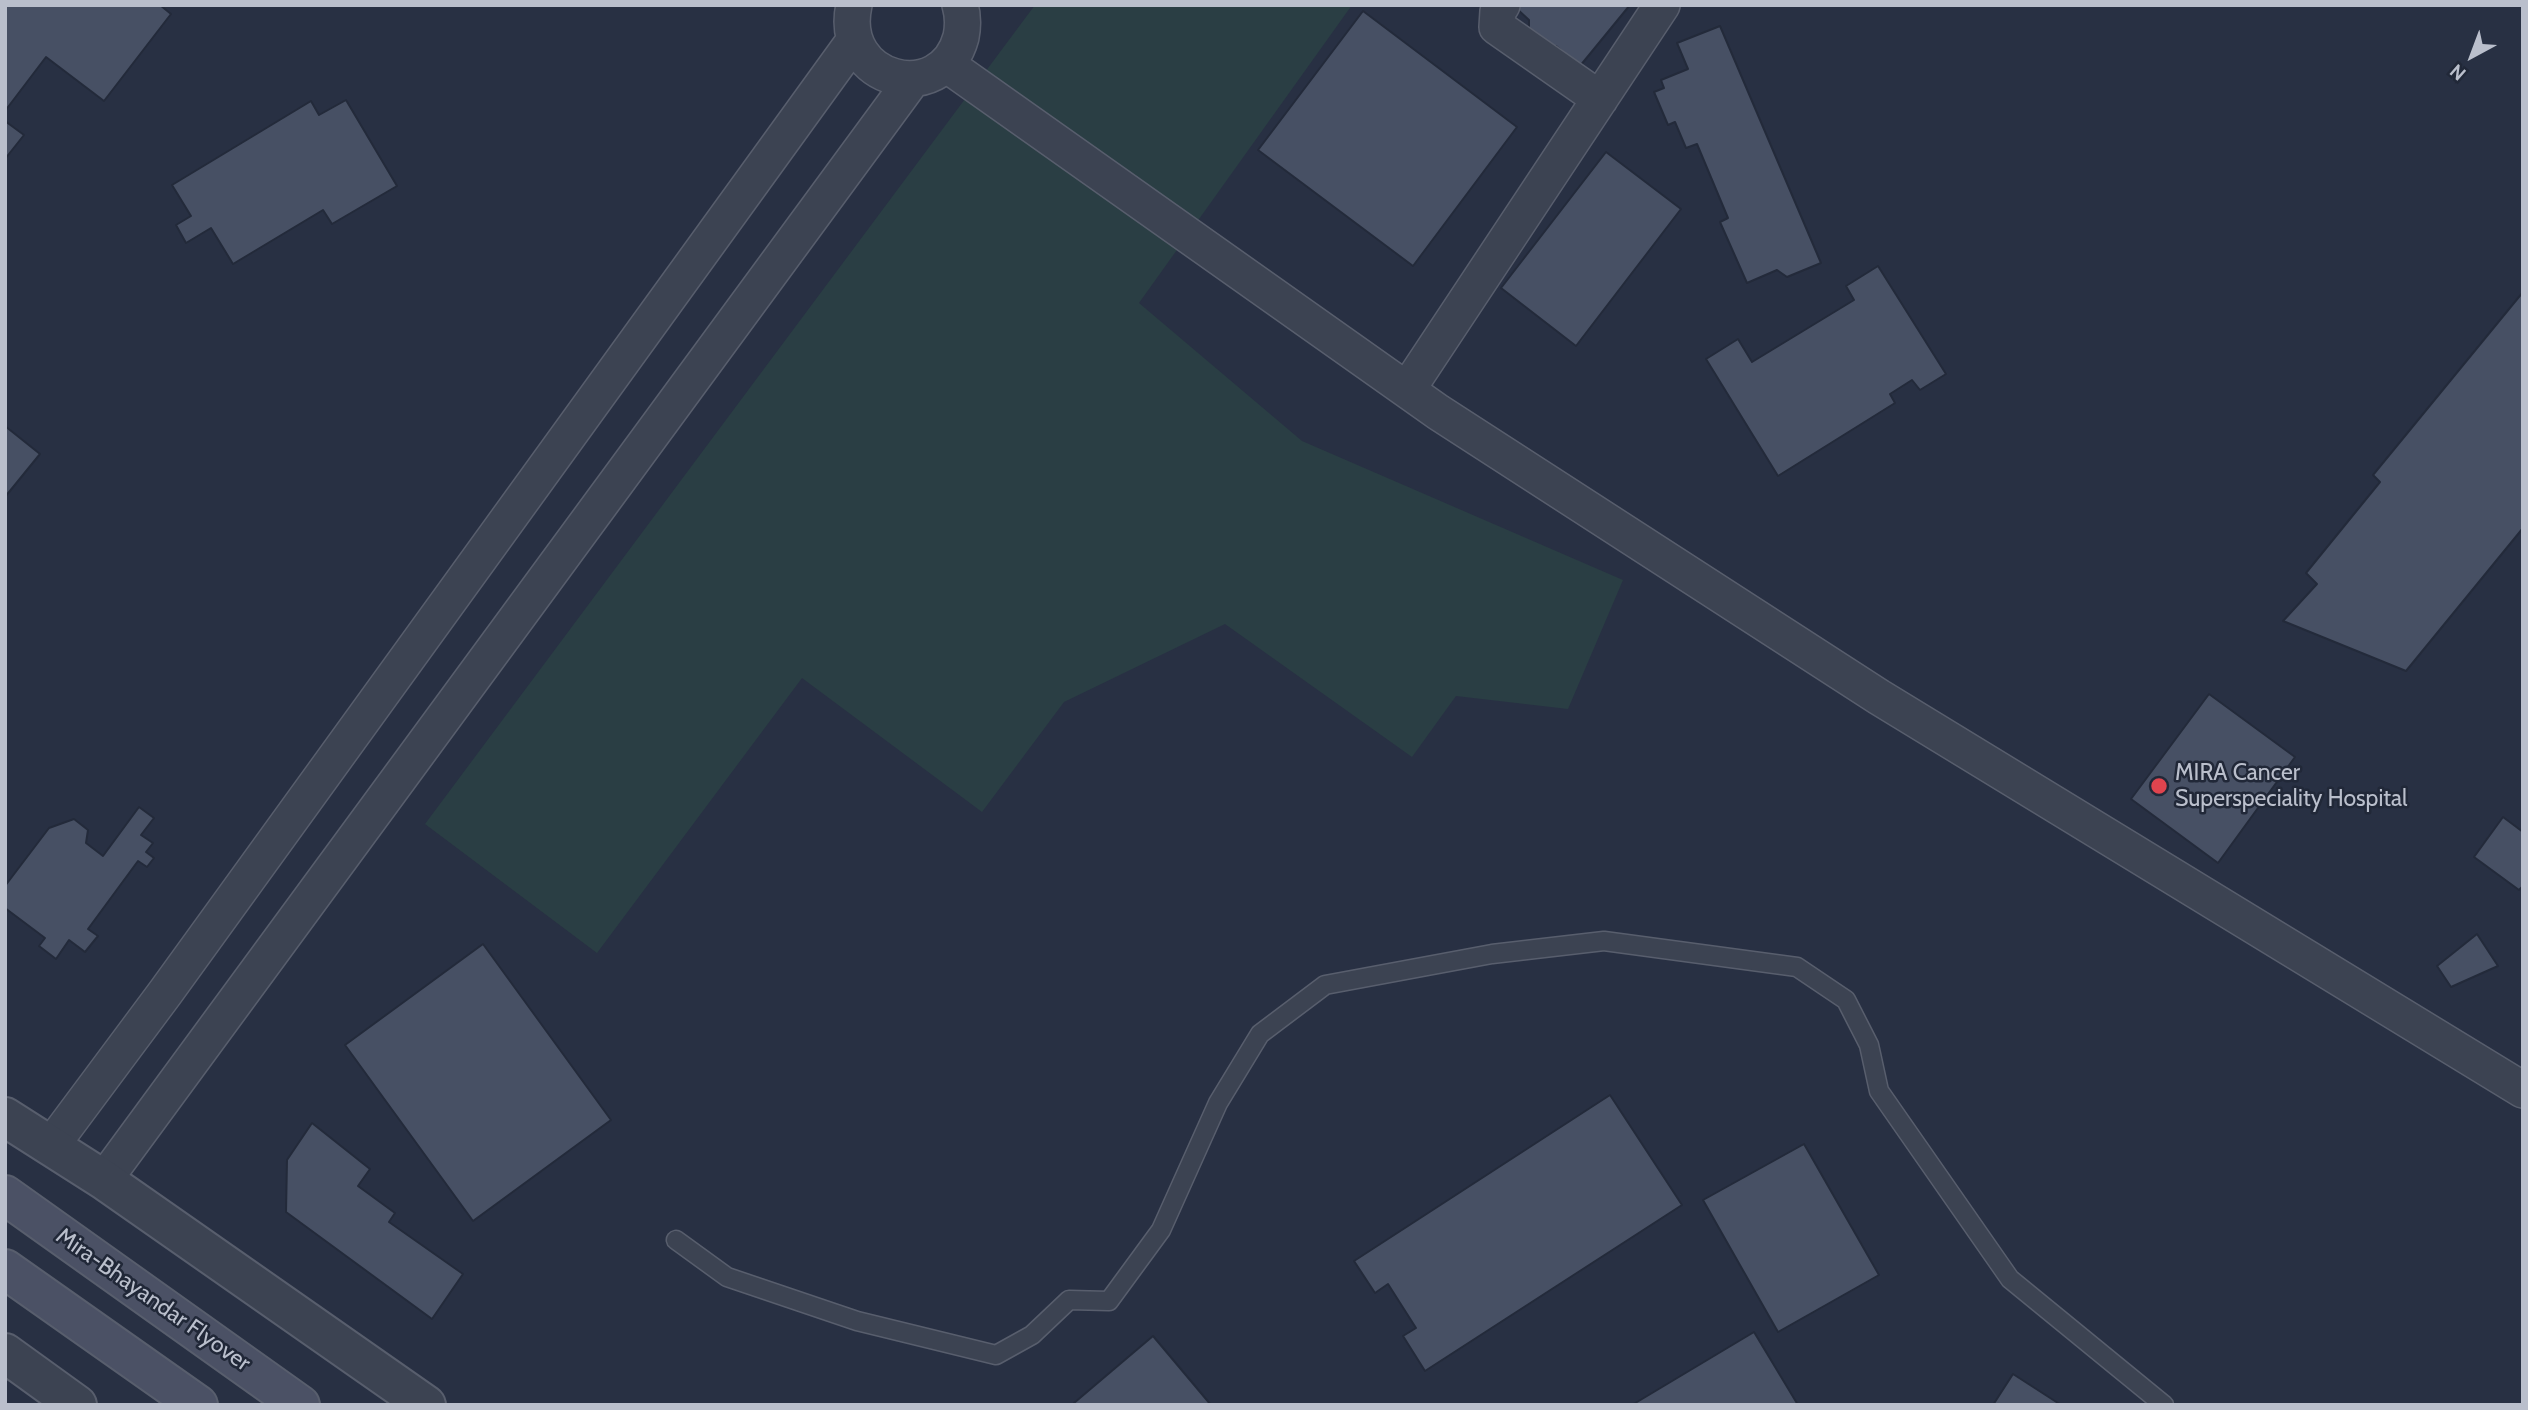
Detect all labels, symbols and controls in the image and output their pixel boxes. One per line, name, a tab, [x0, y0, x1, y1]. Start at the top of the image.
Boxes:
north arrow	[2437, 21, 2507, 91]
text: N	[2445, 59, 2471, 85]
place label: MIRA Cancer Superspeciality Hospital	[2175, 759, 2408, 813]
marker: MIRA Cancer Superspeciality Hospital	[2149, 776, 2169, 796]
street label: Mira-Bhayandar Flyover	[51, 1223, 255, 1377]

